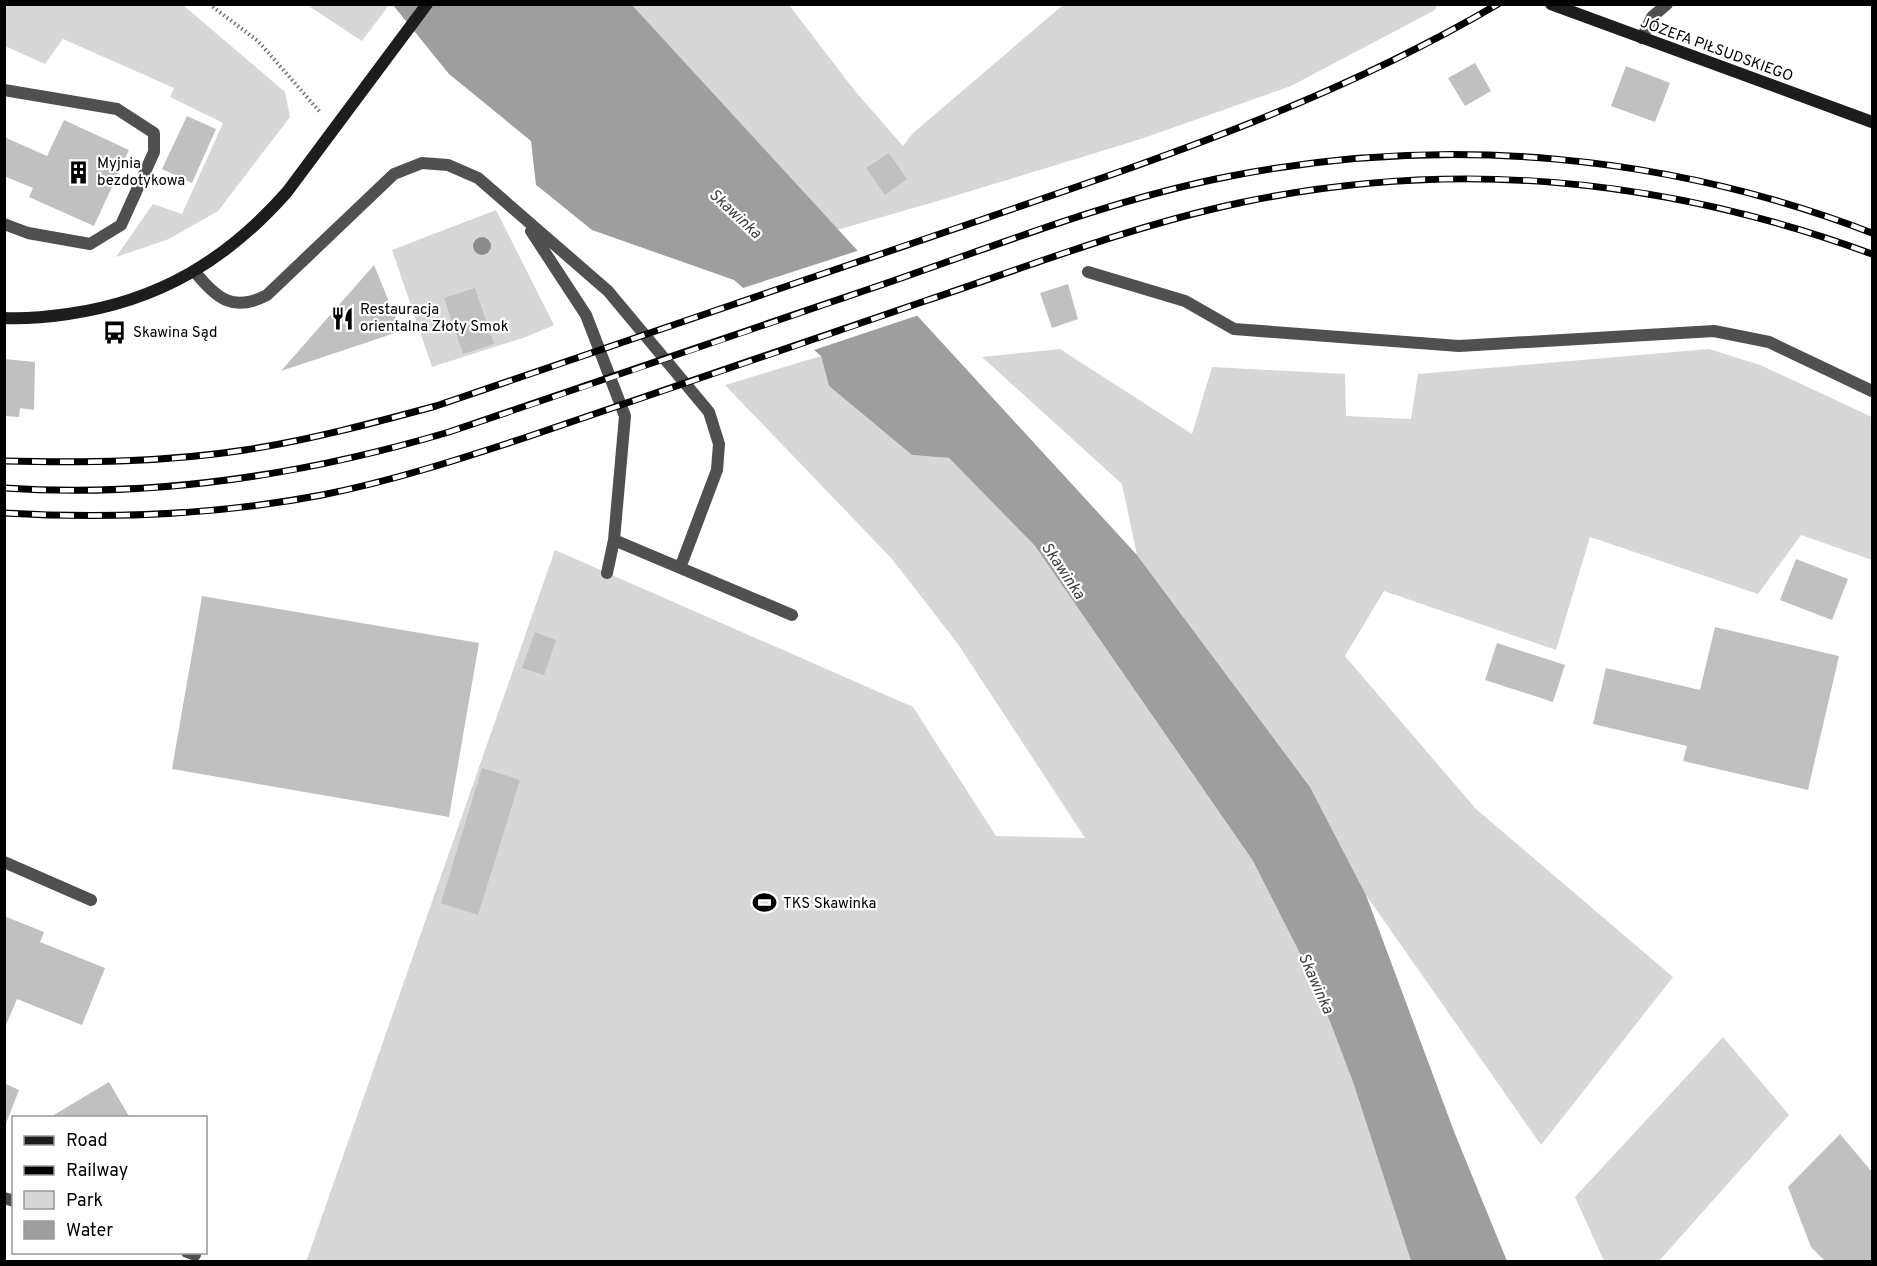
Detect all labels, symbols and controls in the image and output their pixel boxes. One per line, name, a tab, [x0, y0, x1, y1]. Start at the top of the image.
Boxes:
street label: JÓZEFA PIŁSUDSKIEGO	[1637, 12, 1796, 87]
place label: Myjnia bezdotykowa	[97, 155, 185, 191]
building icon: Myjnia bezdotykowa	[66, 159, 92, 185]
water label: Skawinka	[704, 185, 766, 244]
place label: Restauracja orientalna Złoty Smok	[360, 301, 509, 337]
restaurant icon: Restauracja orientalna Złoty Smok	[329, 305, 355, 331]
bus stop icon: Skawina Sąd	[102, 319, 128, 345]
place label: Skawina Sąd	[133, 324, 217, 343]
water label: Skawinka	[1036, 539, 1089, 604]
sports icon: TKS Skawinka	[752, 890, 778, 916]
place label: TKS Skawinka	[783, 895, 876, 914]
water label: Skawinka	[1293, 950, 1338, 1018]
legend	[12, 1116, 207, 1254]
text: Road	[66, 1130, 108, 1153]
text: Railway	[66, 1160, 128, 1183]
text: Park	[66, 1190, 103, 1213]
text: Water	[66, 1220, 113, 1243]

